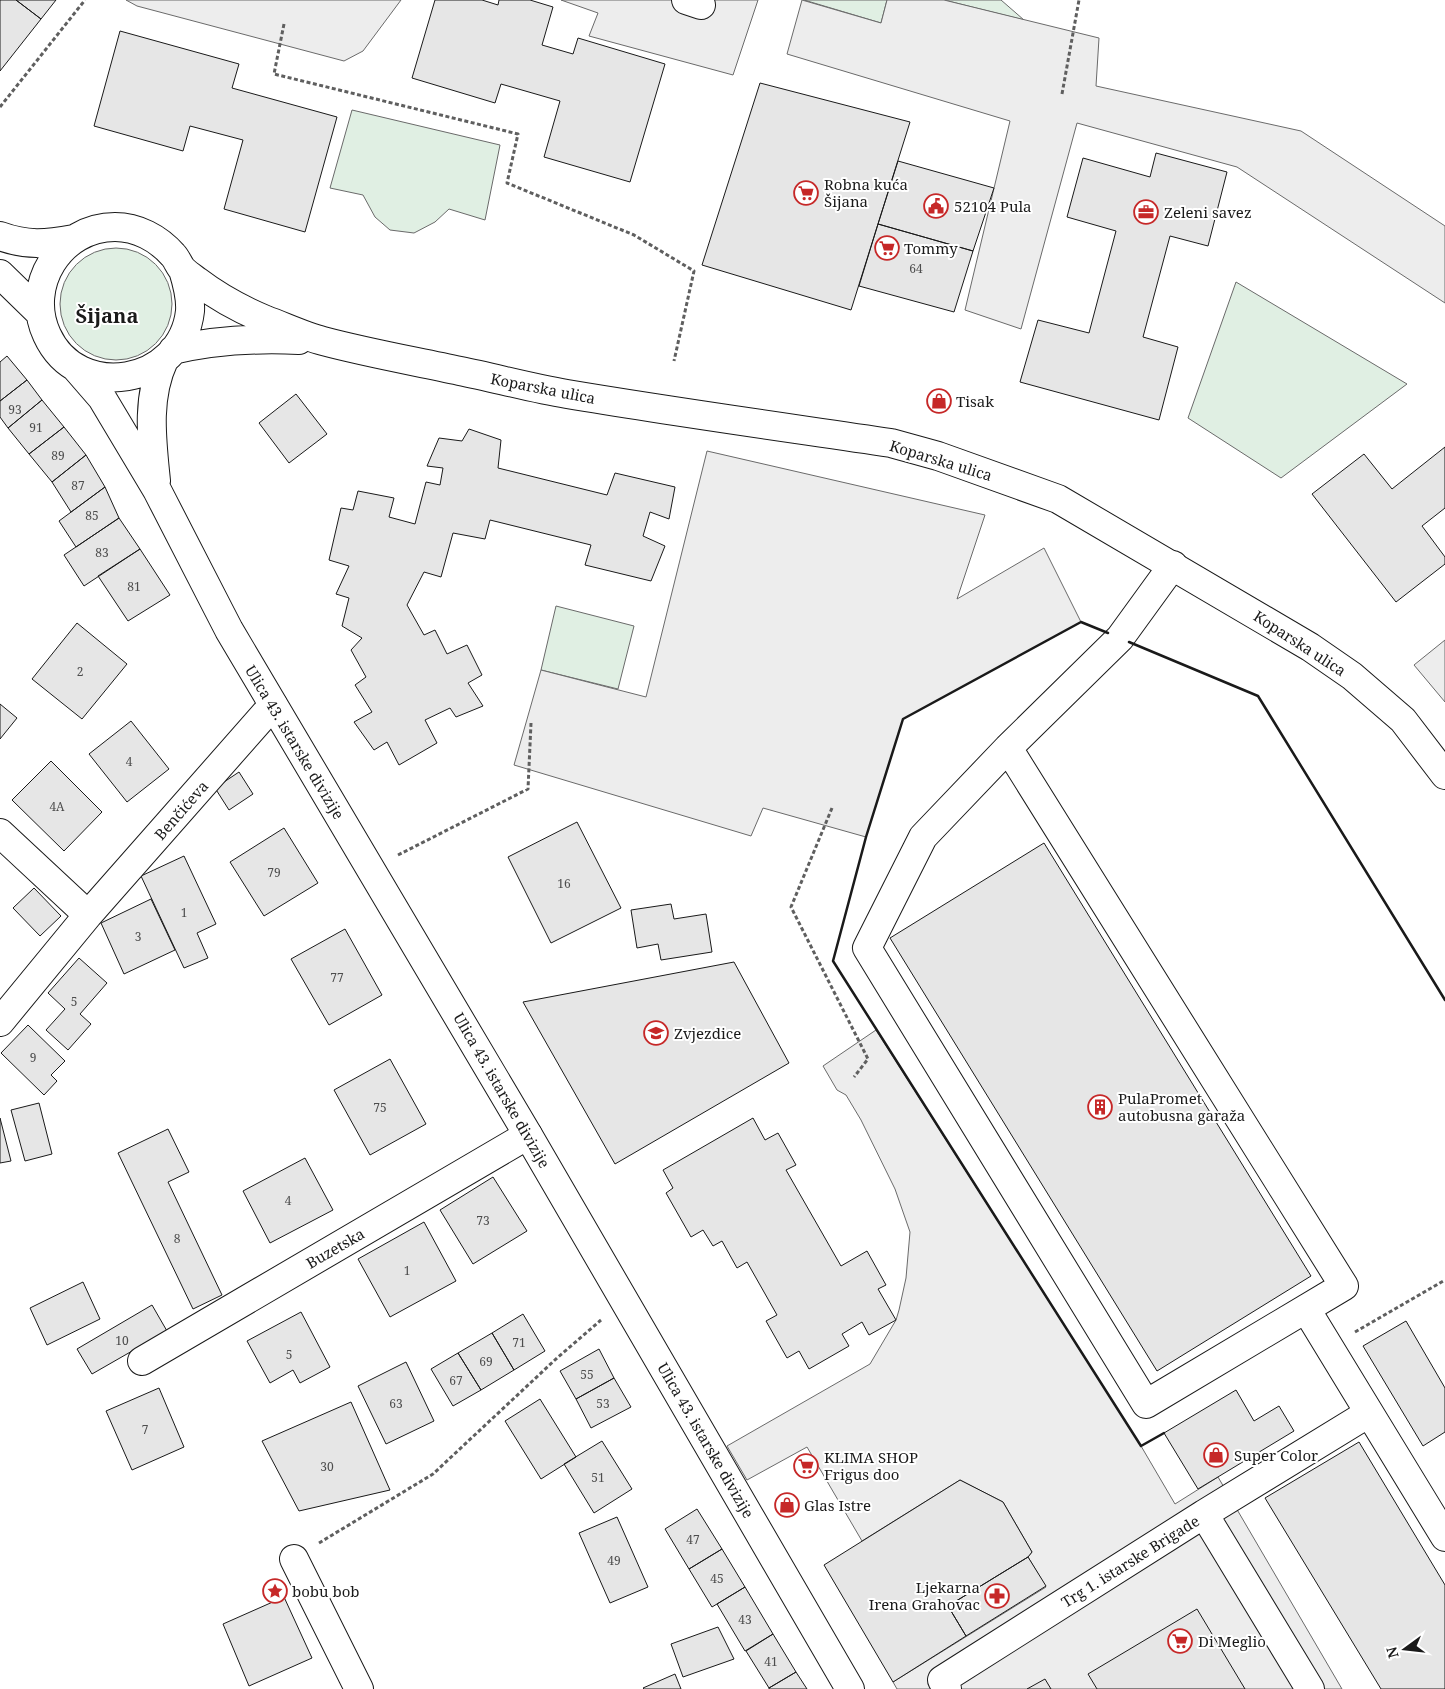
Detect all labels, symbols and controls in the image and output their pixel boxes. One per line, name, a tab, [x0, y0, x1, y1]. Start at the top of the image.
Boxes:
place label: Robna kuća Šijana	[824, 174, 908, 211]
supermarket icon: Robna kuća Šijana	[793, 180, 819, 206]
public building icon: 52104 Pula	[923, 193, 949, 219]
place label: 52104 Pula	[954, 196, 1032, 216]
office icon: Zeleni savez	[1133, 199, 1159, 225]
place label: Zeleni savez	[1164, 202, 1252, 222]
supermarket icon: Tommy	[874, 235, 900, 261]
place label: Tommy	[904, 238, 958, 258]
house number: 64	[909, 260, 923, 277]
district label: Šijana	[76, 302, 138, 329]
street label: Koparska ulica	[489, 368, 597, 408]
shop icon: Tisak	[926, 388, 952, 414]
place label: Tisak	[956, 391, 994, 411]
house number: 93	[8, 401, 22, 418]
house number: 91	[29, 419, 43, 436]
street label: Koparska ulica	[887, 435, 995, 485]
house number: 89	[51, 447, 65, 464]
house number: 87	[71, 477, 85, 494]
house number: 85	[85, 507, 99, 524]
house number: 83	[95, 544, 109, 561]
house number: 81	[127, 578, 141, 595]
street label: Koparska ulica	[1250, 606, 1350, 680]
street label: Ulica 43. istarske divizije	[241, 661, 349, 823]
house number: 2	[77, 663, 83, 680]
house number: 4	[126, 753, 133, 770]
street label: Benčićeva	[150, 776, 212, 844]
house number: 4A	[49, 798, 65, 815]
house number: 79	[267, 864, 281, 881]
house number: 16	[557, 875, 571, 892]
house number: 1	[181, 904, 187, 921]
house number: 3	[135, 928, 142, 945]
house number: 77	[330, 969, 344, 986]
house number: 5	[71, 993, 77, 1010]
street label: Ulica 43. istarske divizije	[449, 1009, 555, 1171]
school or university icon: Zvjezdice	[643, 1020, 669, 1046]
place label: Zvjezdice	[674, 1023, 741, 1043]
house number: 9	[30, 1049, 36, 1066]
place label: PulaPromet autobusna garaža	[1118, 1088, 1245, 1125]
building icon: PulaPromet autobusna garaža	[1087, 1094, 1113, 1120]
house number: 75	[373, 1099, 387, 1116]
house number: 4	[285, 1192, 292, 1209]
house number: 73	[476, 1212, 490, 1229]
street label: Buzetska	[302, 1223, 368, 1273]
house number: 8	[174, 1230, 181, 1247]
house number: 1	[404, 1262, 410, 1279]
house number: 10	[115, 1332, 129, 1349]
house number: 71	[512, 1334, 526, 1351]
house number: 5	[286, 1346, 292, 1363]
house number: 69	[479, 1353, 493, 1370]
street label: Ulica 43. istarske divizije	[653, 1359, 759, 1521]
house number: 55	[580, 1366, 594, 1383]
house number: 67	[449, 1372, 463, 1389]
house number: 63	[389, 1395, 403, 1412]
house number: 53	[596, 1395, 610, 1412]
house number: 7	[142, 1421, 149, 1438]
shop icon: Super Color	[1203, 1442, 1229, 1468]
place label: Super Color	[1234, 1445, 1318, 1465]
place label: KLIMA SHOP Frigus doo	[824, 1447, 918, 1484]
supermarket icon: KLIMA SHOP Frigus doo	[793, 1453, 819, 1479]
house number: 30	[320, 1458, 334, 1475]
house number: 51	[591, 1469, 605, 1486]
shop icon: Glas Istre	[774, 1492, 800, 1518]
place label: Glas Istre	[804, 1495, 871, 1515]
street label: Trg 1. istarske Brigade	[1057, 1510, 1203, 1612]
house number: 47	[686, 1531, 700, 1548]
house number: 49	[607, 1552, 621, 1569]
house number: 45	[710, 1570, 724, 1587]
place label: Ljekarna Irena Grahovac	[869, 1577, 980, 1614]
place icon: bobu bob	[262, 1578, 288, 1604]
place label: bobu bob	[292, 1581, 360, 1601]
pharmacy icon: Ljekarna Irena Grahovac	[984, 1583, 1010, 1609]
house number: 43	[738, 1611, 752, 1628]
north arrow	[1380, 1624, 1430, 1674]
supermarket icon: Di Meglio	[1167, 1628, 1193, 1654]
place label: Di Meglio	[1198, 1631, 1266, 1651]
text: N	[1381, 1645, 1403, 1660]
house number: 41	[764, 1653, 778, 1670]

